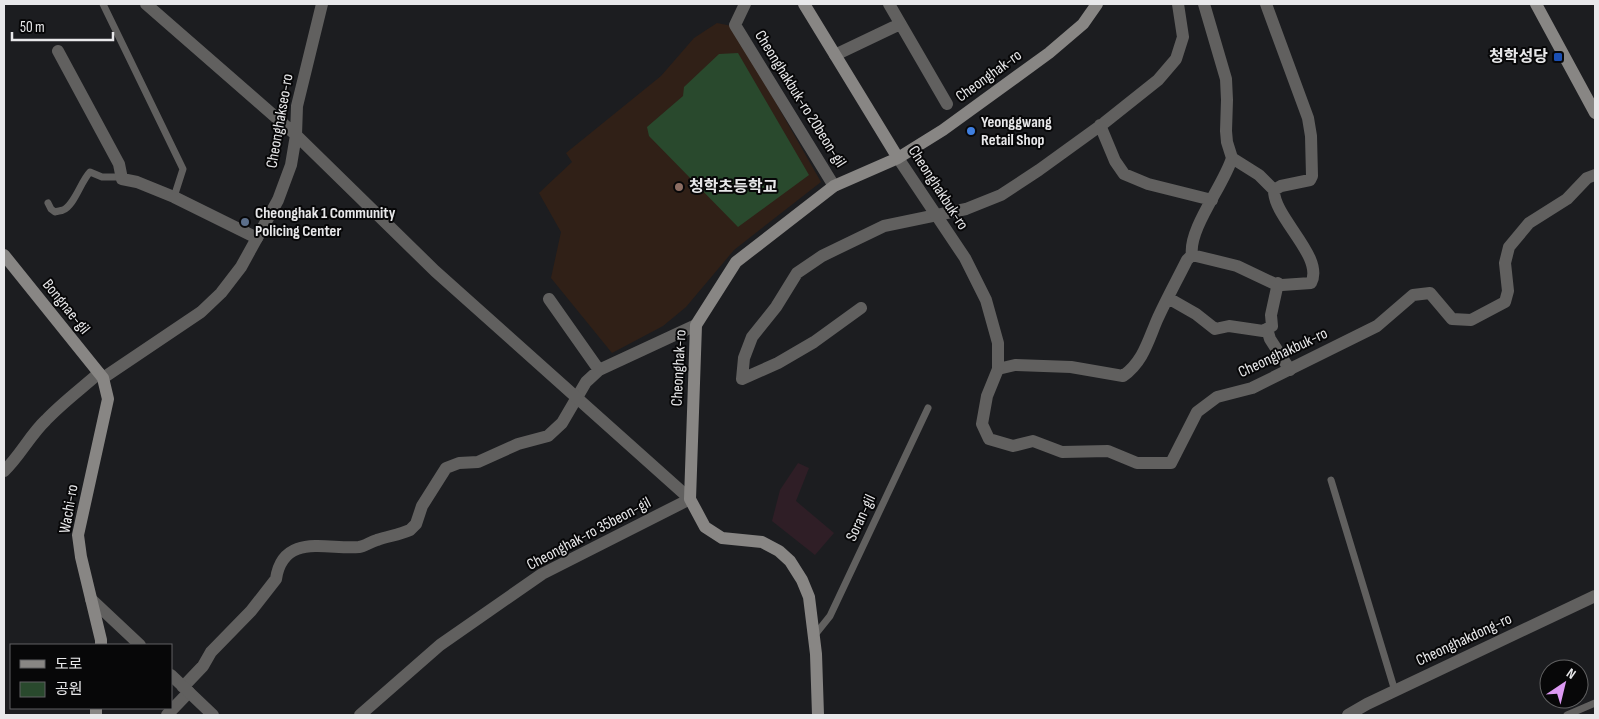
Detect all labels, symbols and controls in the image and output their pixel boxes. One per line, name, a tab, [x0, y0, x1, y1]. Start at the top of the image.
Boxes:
scale bar	[12, 10, 114, 42]
text: 50 m	[20, 18, 45, 37]
street label: Cheonghakbuk-ro 20beon-gil	[750, 27, 850, 171]
street label: Cheonghak-ro	[952, 46, 1026, 106]
place label: 청학성당	[1489, 47, 1548, 67]
marker: 청학성당	[1552, 51, 1564, 63]
street label: Cheonghakseo-ro	[262, 72, 298, 170]
place label: Yeonggwang Retail Shop	[981, 113, 1052, 150]
marker: Yeonggwang Retail Shop	[965, 125, 977, 137]
street label: Cheonghakbuk-ro	[904, 142, 972, 234]
place label: 청학초등학교	[689, 177, 778, 197]
marker: 청학초등학교	[673, 181, 685, 193]
place label: Cheonghak 1 Community Policing Center	[255, 204, 396, 241]
marker: Cheonghak 1 Community Policing Center	[239, 216, 251, 228]
street label: Bongnae-gil	[38, 276, 94, 338]
street label: Cheonghakbuk-ro	[1235, 324, 1331, 382]
street label: Cheonghak-ro	[668, 329, 690, 407]
street label: Wachi-ro	[55, 483, 83, 535]
street label: Soran-gil	[842, 492, 880, 544]
street label: Cheonghak-ro 35beon-gil	[524, 493, 654, 575]
street label: Cheonghakdong-ro	[1413, 610, 1515, 670]
legend	[10, 644, 172, 709]
text: 도로	[55, 655, 83, 674]
north arrow	[1539, 659, 1589, 709]
text: N	[1563, 665, 1579, 683]
text: 공원	[55, 680, 83, 699]

